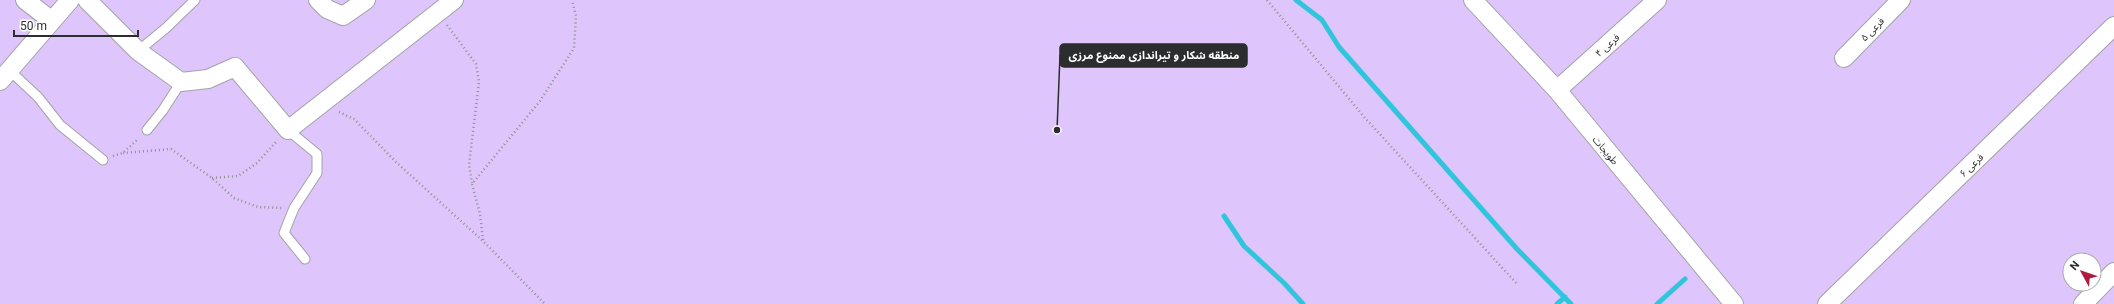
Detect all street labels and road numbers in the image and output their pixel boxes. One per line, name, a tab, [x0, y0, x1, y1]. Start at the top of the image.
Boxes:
street label: فرعی ۵	[1858, 15, 1887, 44]
street label: فرعی ۴	[1593, 31, 1623, 60]
street label: طویجات	[1590, 134, 1621, 168]
street label: فرعی ۶	[1957, 151, 1987, 180]

